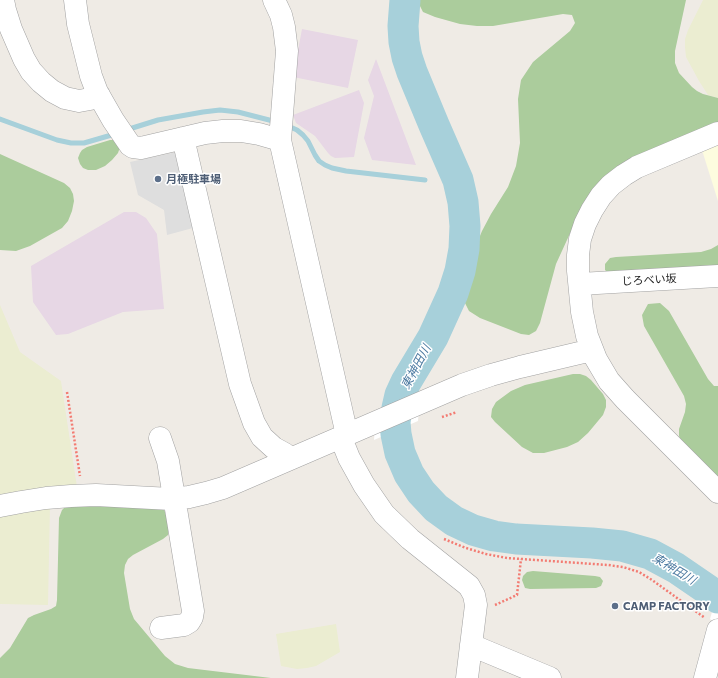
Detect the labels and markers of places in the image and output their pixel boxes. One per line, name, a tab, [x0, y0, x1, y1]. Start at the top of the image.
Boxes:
place label: 月極駐車場	[166, 172, 221, 186]
marker: 月極駐車場	[153, 174, 163, 184]
place label: CAMP FACTORY	[623, 599, 710, 613]
marker: CAMP FACTORY	[610, 601, 620, 611]

